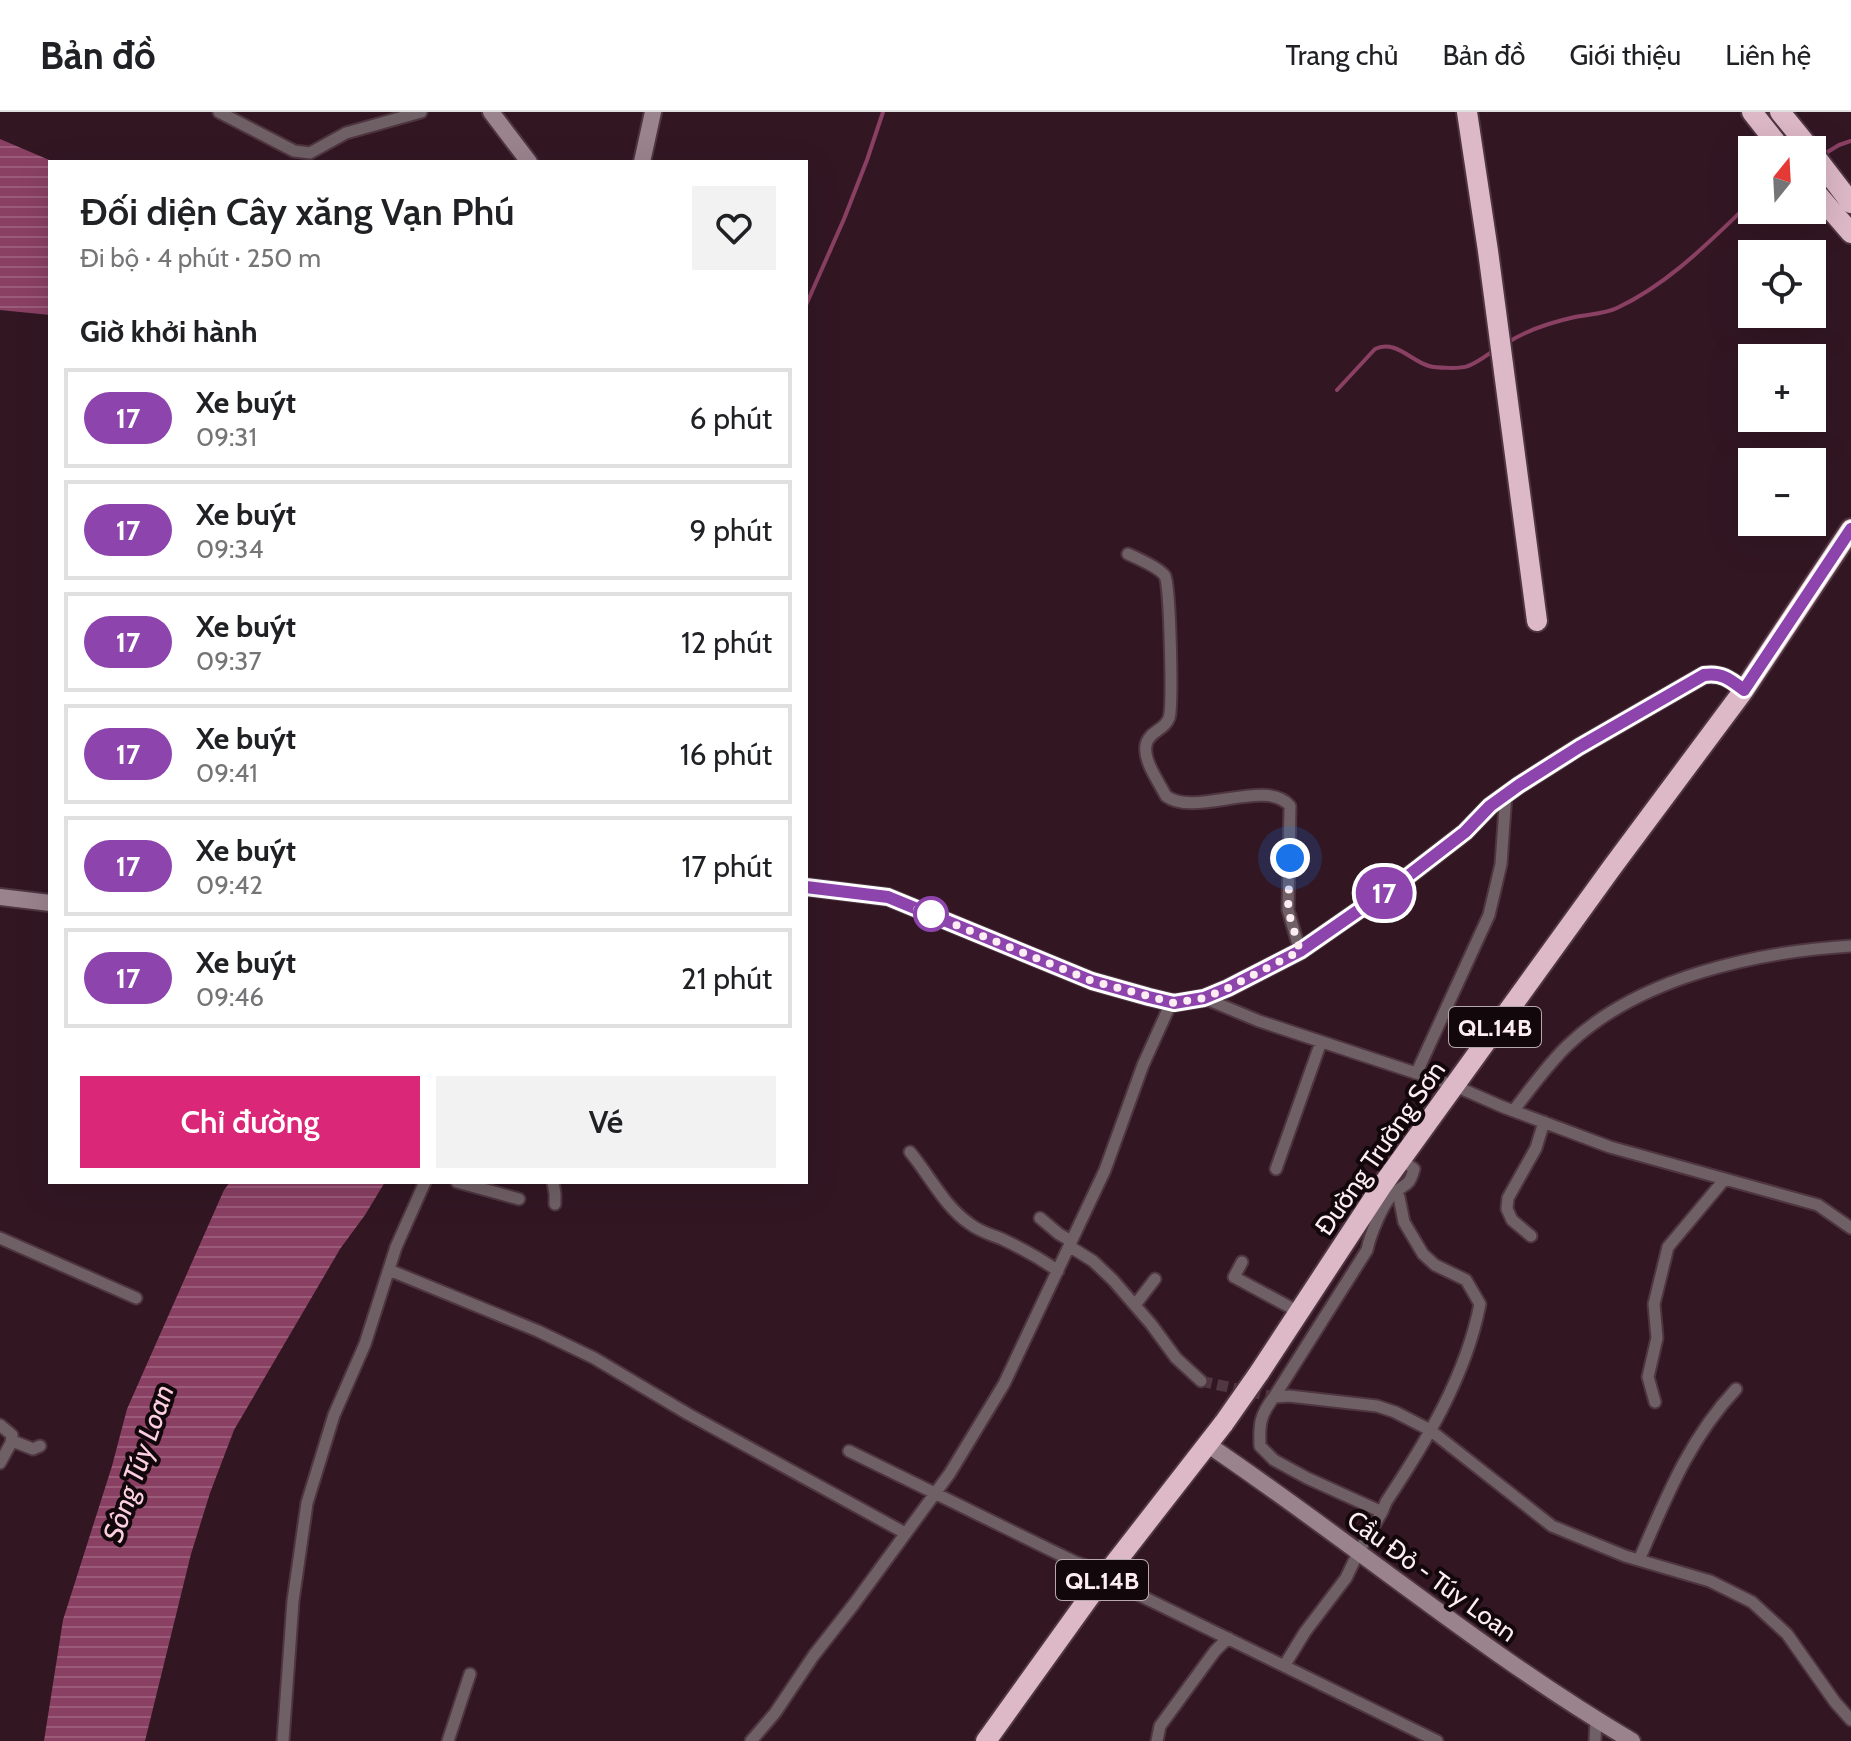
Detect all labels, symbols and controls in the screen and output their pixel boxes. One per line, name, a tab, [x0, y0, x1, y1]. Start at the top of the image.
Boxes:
text: Bản đồ	[40, 32, 156, 79]
text: Trang chủ	[1285, 38, 1398, 72]
text: Bản đồ	[1442, 38, 1525, 72]
text: Giới thiệu	[1569, 38, 1681, 72]
text: Liên hệ	[1725, 38, 1811, 72]
north arrow	[1738, 136, 1826, 224]
map controls	[1738, 136, 1826, 536]
button: heart	[692, 186, 776, 270]
text: Đối diện Cây xăng Vạn Phú	[80, 188, 515, 235]
button: locate	[1738, 240, 1826, 328]
text: Đi bộ · 4 phút · 250 m	[80, 242, 321, 274]
text: Giờ khởi hành	[80, 313, 257, 350]
button: +	[1738, 344, 1826, 432]
text: Xe buýt	[196, 384, 296, 421]
text: 6 phút	[689, 400, 772, 437]
text: 17	[116, 401, 140, 435]
text: 09:31	[196, 421, 257, 453]
button: −	[1738, 448, 1826, 536]
text: Xe buýt	[196, 496, 296, 533]
text: 9 phút	[689, 512, 772, 549]
text: 17	[116, 513, 140, 547]
text: 09:34	[196, 533, 263, 565]
text: Xe buýt	[196, 608, 296, 645]
text: 12 phút	[681, 624, 772, 661]
text: 17	[116, 625, 140, 659]
text: 09:37	[196, 645, 261, 677]
text: Xe buýt	[196, 720, 296, 757]
text: 16 phút	[680, 736, 772, 773]
text: 17	[116, 737, 140, 771]
text: 09:41	[196, 757, 258, 789]
text: Xe buýt	[196, 832, 296, 869]
your location	[1270, 838, 1310, 878]
text: 17 phút	[682, 848, 772, 885]
text: 17	[116, 849, 140, 883]
line badge: 17	[1348, 867, 1420, 919]
text: 09:42	[196, 869, 263, 901]
text: 17	[1372, 876, 1396, 910]
unlabelled marker	[914, 897, 948, 931]
text: Xe buýt	[196, 944, 296, 981]
text: 21 phút	[681, 960, 772, 997]
text: 17	[116, 961, 140, 995]
text: 09:46	[196, 981, 264, 1013]
road number: QL.14B	[1449, 1007, 1541, 1047]
street label: Đường Trường Sơn	[1308, 1055, 1452, 1241]
button: Chỉ đường	[80, 1076, 420, 1168]
button: Vé	[436, 1076, 776, 1168]
water label: Sông Túy Loan	[95, 1380, 181, 1546]
street label: Cầu Đỏ - Túy Loan	[1341, 1504, 1523, 1648]
road number: QL.14B	[1056, 1560, 1148, 1600]

